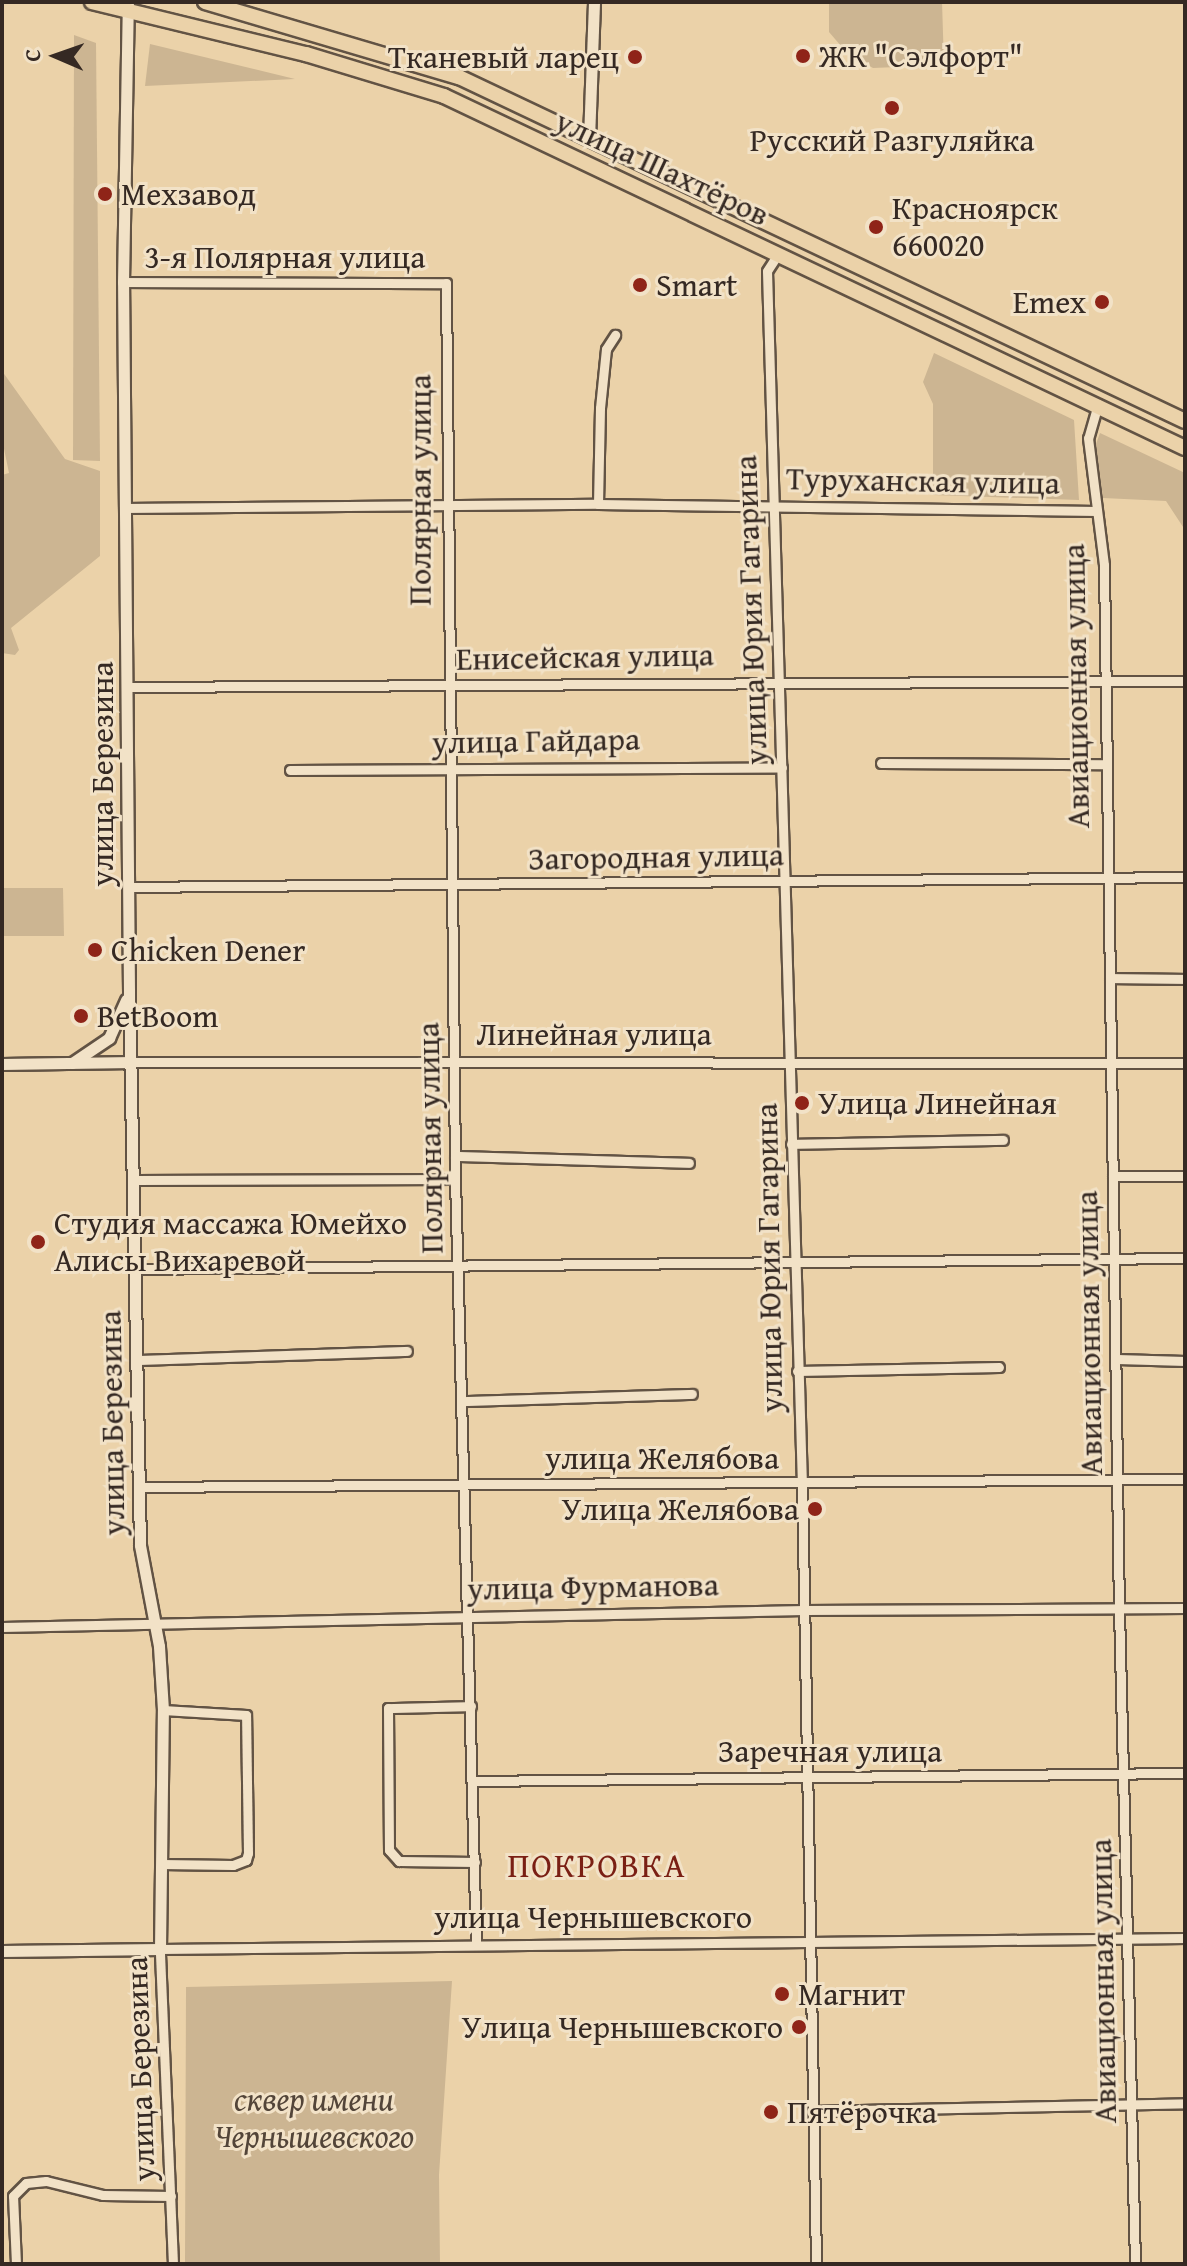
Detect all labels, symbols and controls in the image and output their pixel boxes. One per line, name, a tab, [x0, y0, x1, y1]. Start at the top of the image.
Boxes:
north arrow	[16, 16, 96, 96]
place label: ЖК "Сэлфорт"	[819, 37, 1023, 75]
place label: Тканевый ларец	[388, 38, 619, 76]
marker: ЖК "Сэлфорт"	[794, 47, 812, 65]
text: С	[16, 48, 48, 62]
marker: Тканевый ларец	[626, 48, 644, 66]
marker: Русский Разгуляйка	[883, 99, 901, 117]
street label: улица Шахтёров	[549, 102, 775, 234]
place label: Русский Разгуляйка	[750, 121, 1034, 159]
place label: Мехзавод	[121, 175, 256, 213]
marker: Мехзавод	[96, 185, 114, 203]
place label: Красноярск 660020	[892, 190, 1058, 265]
marker: Красноярск 660020	[867, 218, 885, 236]
street label: 3-я Полярная улица	[144, 238, 426, 276]
place label: Smart	[656, 266, 737, 304]
marker: Smart	[631, 276, 649, 294]
place label: Emex	[1013, 283, 1086, 321]
marker: Emex	[1093, 293, 1111, 311]
street label: Полярная улица	[401, 374, 439, 606]
street label: улица Юрия Гагарина	[726, 454, 776, 766]
street label: Туруханская улица	[786, 459, 1060, 503]
street label: Авиационная улица	[1054, 543, 1098, 829]
street label: Енисейская улица	[456, 636, 714, 678]
street label: улица Березина	[83, 661, 121, 887]
street label: улица Гайдара	[432, 720, 640, 762]
street label: Загородная улица	[528, 836, 784, 878]
place label: Chicken Dener	[111, 931, 305, 969]
marker: Chicken Dener	[86, 941, 104, 959]
place label: BetBoom	[97, 997, 218, 1035]
marker: BetBoom	[72, 1007, 90, 1025]
street label: Линейная улица	[476, 1015, 712, 1053]
street label: Полярная улица	[409, 1022, 451, 1254]
place label: Улица Линейная	[818, 1084, 1057, 1122]
marker: Улица Линейная	[793, 1094, 811, 1112]
street label: улица Юрия Гагарина	[747, 1103, 791, 1413]
street label: Авиационная улица	[1067, 1190, 1111, 1476]
place label: Студия массажа Юмейхо Алисы Вихаревой	[54, 1205, 407, 1280]
marker: Студия массажа Юмейхо Алисы Вихаревой	[29, 1233, 47, 1251]
street label: улица Березина	[91, 1310, 133, 1536]
street label: улица Желябова	[545, 1439, 779, 1477]
place label: Улица Желябова	[562, 1490, 799, 1528]
marker: Улица Желябова	[806, 1500, 824, 1518]
street label: улица Фурманова	[467, 1566, 719, 1608]
street label: Заречная улица	[718, 1732, 942, 1770]
street label: Авиационная улица	[1081, 1838, 1125, 2124]
district label: ПОКРОВКА	[507, 1845, 687, 1885]
street label: улица Чернышевского	[434, 1898, 752, 1936]
street label: улица Березина	[117, 1956, 163, 2182]
place label: Магнит	[798, 1975, 905, 2013]
marker: Магнит	[773, 1985, 791, 2003]
place label: Улица Чернышевского	[462, 2008, 783, 2046]
marker: Улица Чернышевского	[790, 2018, 808, 2036]
park label: сквер имени Чернышевского	[214, 2081, 414, 2156]
place label: Пятёрочка	[787, 2093, 937, 2131]
marker: Пятёрочка	[762, 2103, 780, 2121]

